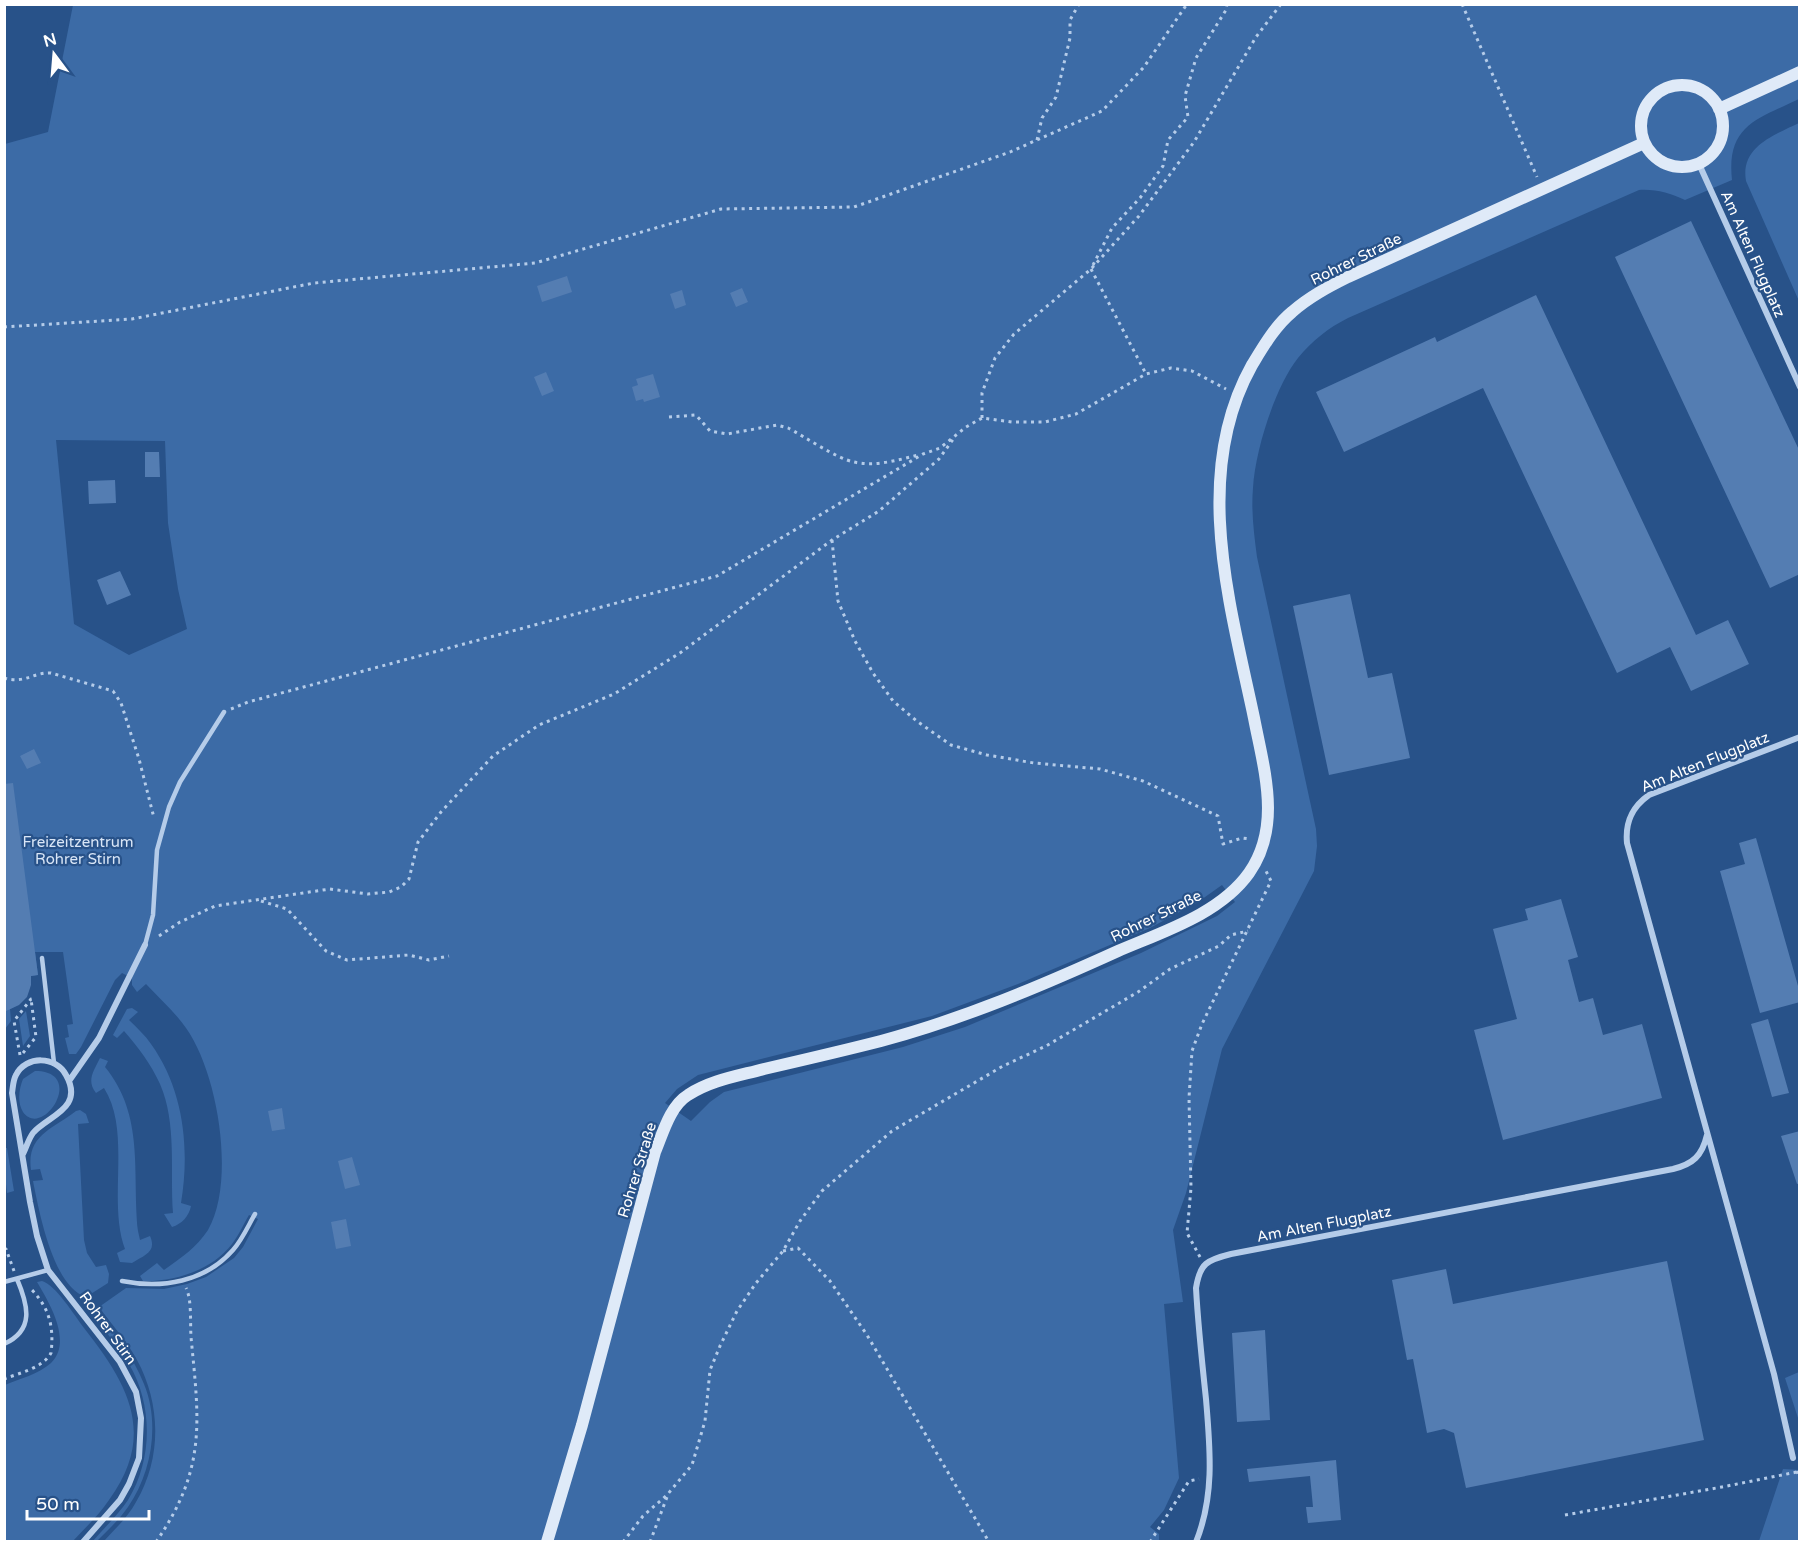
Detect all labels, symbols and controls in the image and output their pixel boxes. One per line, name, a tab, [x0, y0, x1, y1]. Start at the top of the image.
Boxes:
north arrow	[24, 24, 84, 84]
text: N	[41, 29, 59, 52]
street label: Am Alten Flugplatz	[1717, 188, 1789, 320]
street label: Rohrer Straße	[1308, 229, 1404, 289]
street label: Am Alten Flugplatz	[1638, 728, 1772, 796]
park label: Freizeitzentrum Rohrer Stirn	[22, 833, 134, 868]
street label: Rohrer Straße	[1108, 886, 1204, 946]
street label: Rohrer Straße	[614, 1120, 660, 1220]
street label: Am Alten Flugplatz	[1255, 1202, 1393, 1246]
street label: Rohrer Stirn	[75, 1288, 141, 1368]
scale bar	[27, 1483, 148, 1521]
text: 50 m	[36, 1493, 80, 1515]

